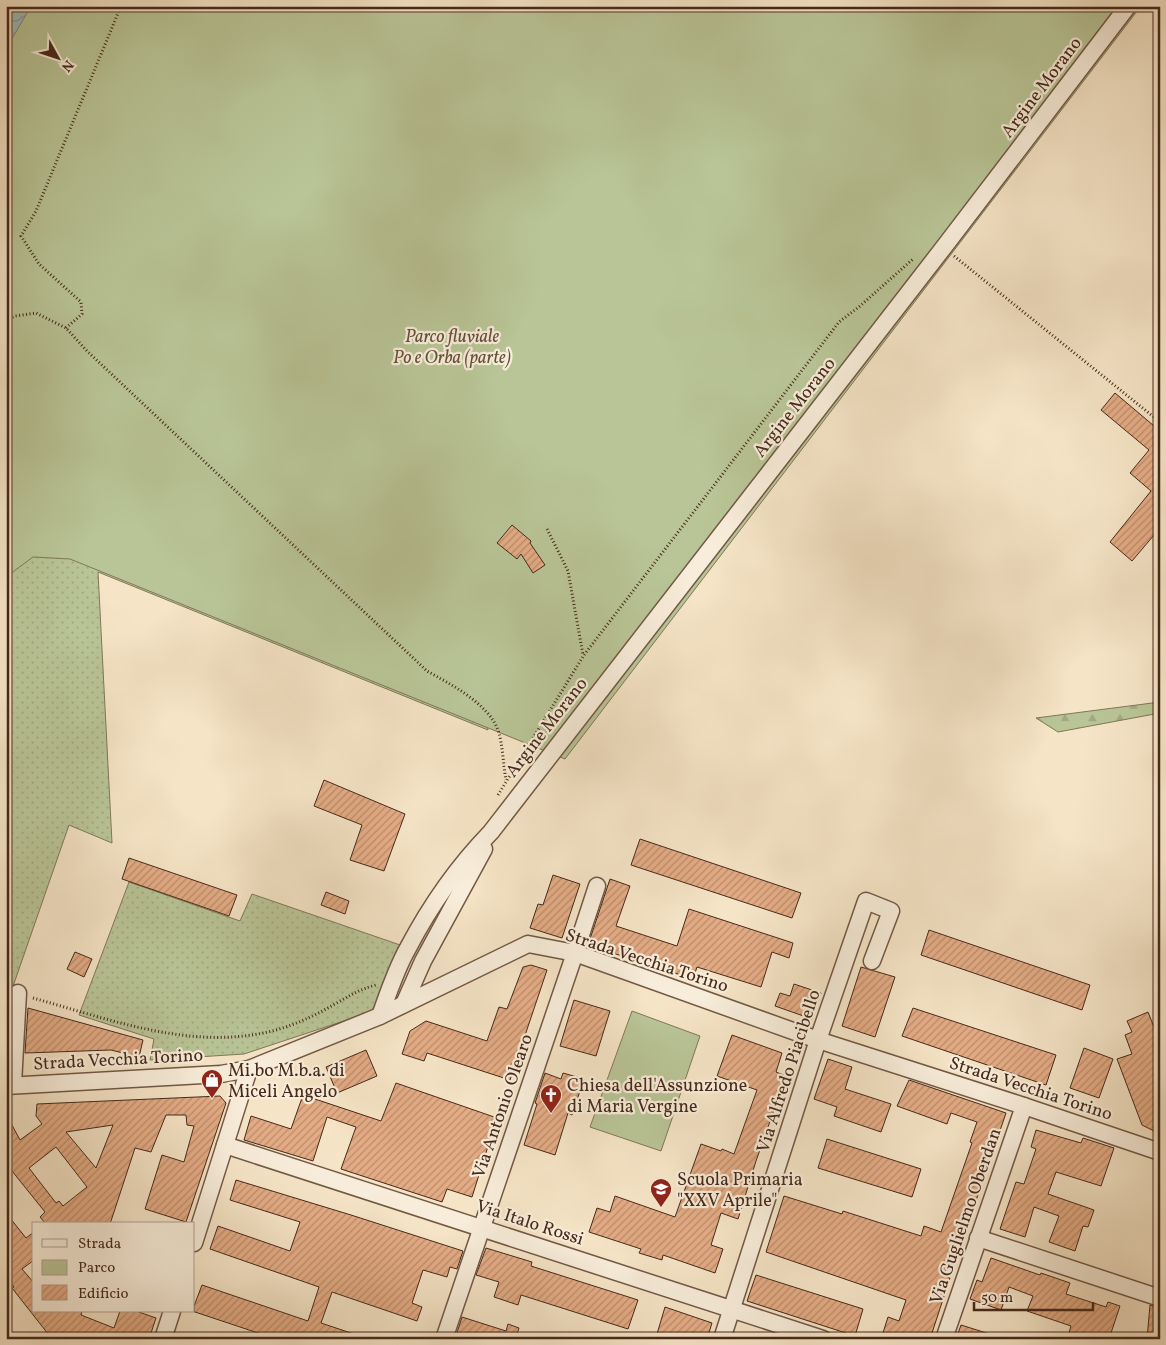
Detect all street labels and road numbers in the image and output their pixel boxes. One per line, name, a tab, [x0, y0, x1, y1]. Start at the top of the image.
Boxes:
street label: Argine Morano	[996, 32, 1088, 144]
street label: Argine Morano	[748, 353, 842, 463]
street label: Argine Morano	[500, 673, 594, 783]
street label: Strada Vecchia Torino	[562, 923, 731, 1000]
street label: Via Alfredo Piacibello	[751, 987, 828, 1156]
street label: Via Antonio Olearo	[467, 1031, 540, 1182]
street label: Strada Vecchia Torino	[33, 1044, 204, 1077]
street label: Strada Vecchia Torino	[946, 1051, 1115, 1128]
street label: Via Guglielmo Oberdan	[925, 1125, 1008, 1308]
street label: Via Italo Rossi	[472, 1194, 587, 1253]

